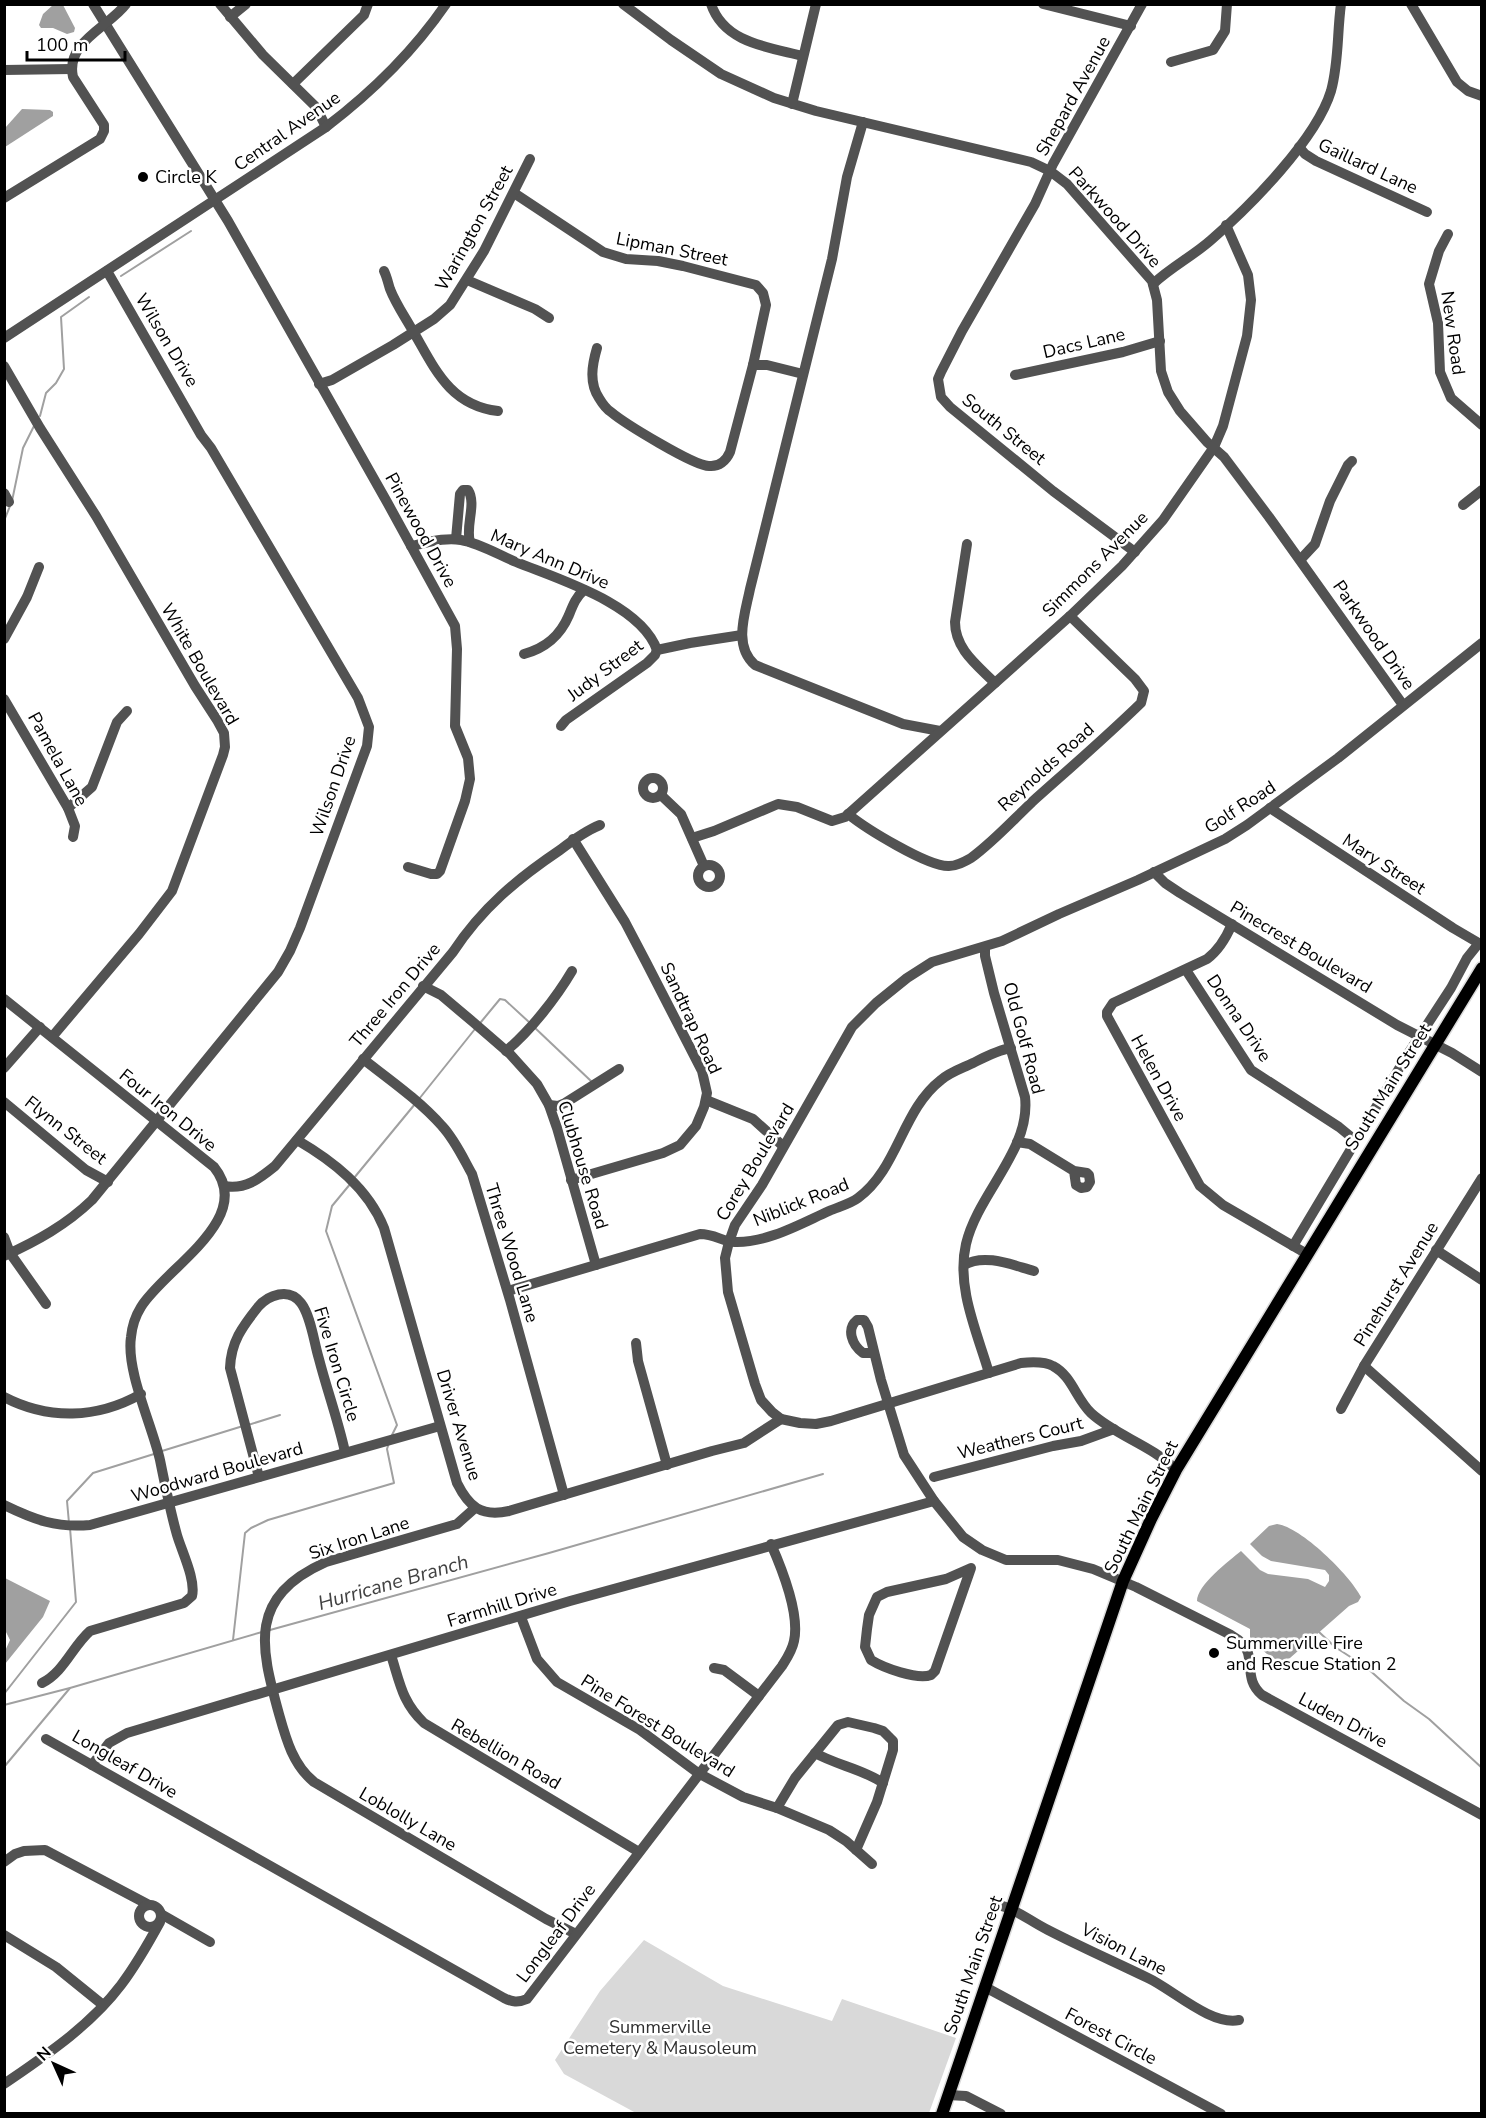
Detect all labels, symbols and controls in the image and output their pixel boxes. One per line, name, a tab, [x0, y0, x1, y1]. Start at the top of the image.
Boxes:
scale bar	[27, 24, 124, 62]
street label: Shepard Avenue	[1030, 32, 1116, 160]
text: 100 m	[36, 33, 88, 57]
street label: Central Avenue	[229, 85, 345, 177]
street label: Gaillard Lane	[1314, 132, 1422, 200]
street label: Warington Street	[430, 160, 519, 295]
street label: Parkwood Drive	[1063, 161, 1167, 273]
place label: Circle K	[155, 165, 217, 189]
marker: Circle K	[136, 170, 150, 184]
street label: Lipman Street	[614, 226, 731, 272]
street label: Wilson Drive	[130, 289, 204, 391]
street label: New Road	[1435, 290, 1471, 376]
street label: Dacs Lane	[1041, 322, 1127, 364]
street label: South Street	[957, 388, 1052, 471]
street label: Pinewood Drive	[379, 468, 463, 592]
street label: Simmons Avenue	[1037, 506, 1153, 622]
street label: Mary Ann Drive	[487, 523, 613, 595]
street label: Parkwood Drive	[1327, 575, 1421, 695]
street label: White Boulevard	[155, 599, 245, 729]
street label: Judy Street	[561, 633, 648, 707]
street label: Pamela Lane	[22, 708, 94, 810]
street label: Reynolds Road	[993, 717, 1099, 817]
street label: Wilson Drive	[304, 732, 362, 840]
street label: Golf Road	[1200, 775, 1280, 839]
street label: Mary Street	[1338, 828, 1431, 900]
street label: Pinecrest Boulevard	[1226, 895, 1376, 999]
street label: Three Iron Drive	[344, 938, 446, 1052]
street label: Sandtrap Road	[655, 958, 727, 1078]
street label: Donna Drive	[1201, 970, 1277, 1066]
street label: Old Golf Road	[998, 979, 1050, 1097]
street label: South Main Street	[1339, 1018, 1437, 1155]
street label: Helen Drive	[1125, 1030, 1193, 1126]
street label: Four Iron Drive	[114, 1063, 222, 1157]
street label: Flynn Street	[20, 1090, 113, 1170]
street label: Clubhouse Road	[552, 1098, 614, 1232]
street label: Corey Boulevard	[710, 1099, 800, 1225]
street label: Niblick Road	[750, 1172, 852, 1232]
street label: Three Wood Lane	[479, 1181, 545, 1325]
street label: Pinehurst Avenue	[1348, 1217, 1444, 1351]
street label: Five Iron Circle	[308, 1304, 366, 1424]
street label: Driver Avenue	[431, 1366, 487, 1484]
street label: Weathers Court	[955, 1411, 1086, 1465]
street label: Woodward Boulevard	[128, 1436, 306, 1508]
street label: South Main Street	[1098, 1436, 1184, 1578]
street label: Six Iron Lane	[306, 1510, 412, 1566]
water label: Hurricane Branch	[315, 1548, 472, 1617]
street label: Farmhill Drive	[444, 1577, 560, 1633]
place label: Summerville Fire and Rescue Station 2	[1226, 1631, 1397, 1676]
marker: Summerville Fire and Rescue Station 2	[1207, 1646, 1221, 1660]
street label: Pine Forest Boulevard	[576, 1669, 740, 1783]
street label: Luden Drive	[1294, 1687, 1392, 1753]
street label: Rebellion Road	[447, 1713, 565, 1795]
street label: Longleaf Drive	[68, 1724, 182, 1804]
street label: Loblolly Lane	[355, 1781, 461, 1857]
street label: Longleaf Drive	[511, 1879, 601, 1987]
street label: South Main Street	[938, 1892, 1008, 2038]
street label: Vision Lane	[1076, 1917, 1171, 1981]
street label: Forest Circle	[1061, 2002, 1161, 2070]
park label: Summerville Cemetery & Mausoleum	[563, 2015, 757, 2060]
north arrow	[24, 2034, 84, 2094]
text: N	[32, 2042, 56, 2066]

